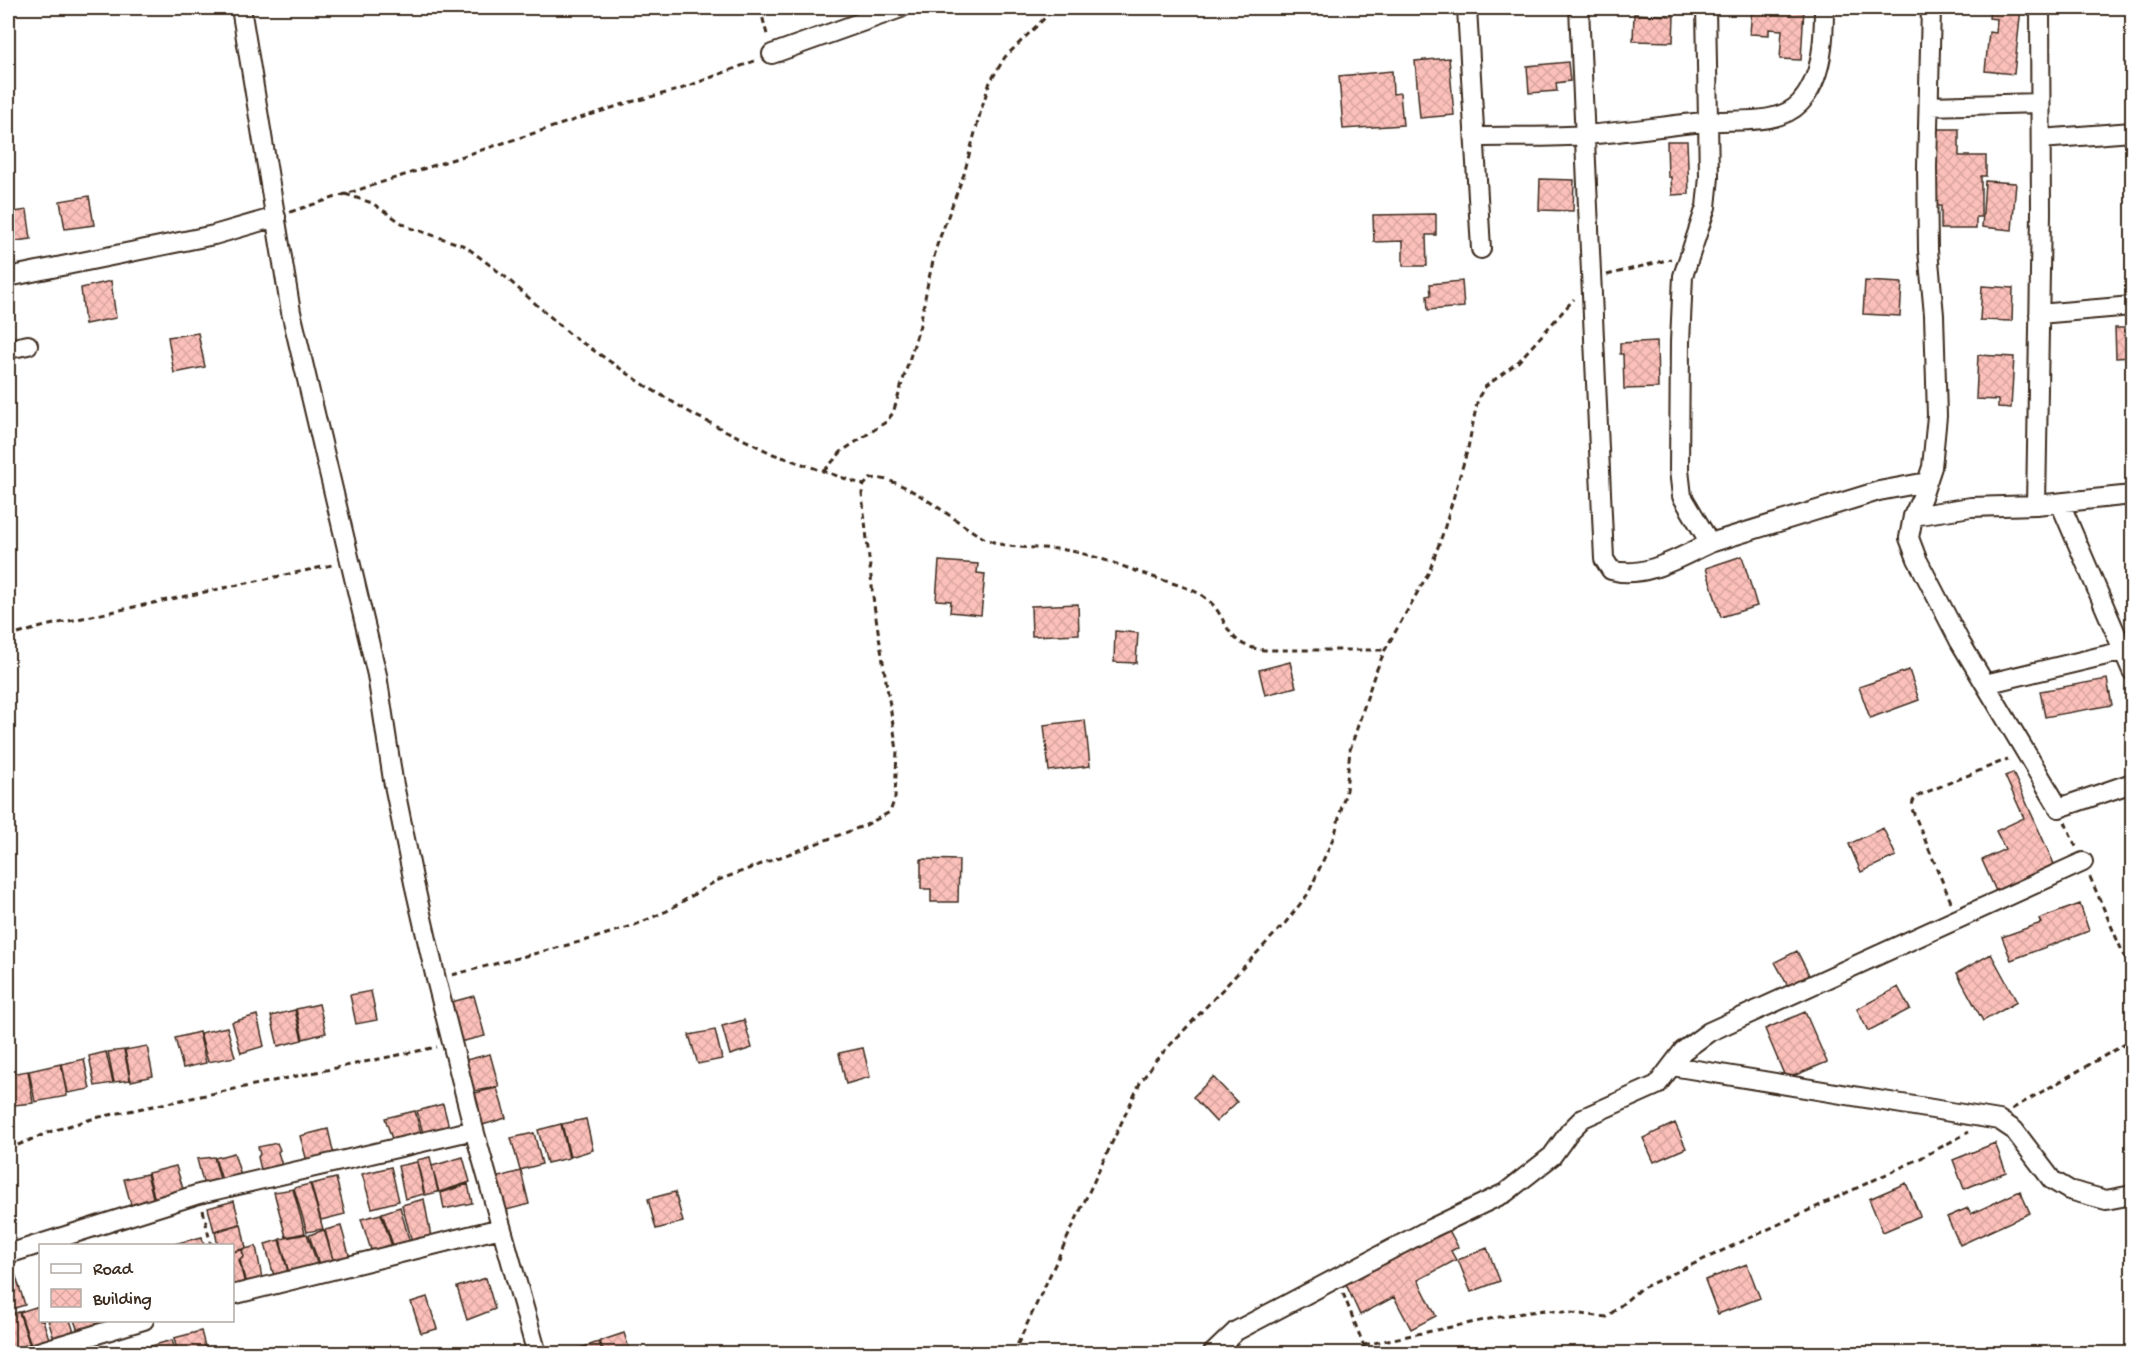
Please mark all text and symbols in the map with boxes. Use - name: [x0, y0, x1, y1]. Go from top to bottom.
- legend: [39, 1244, 234, 1322]
- text: Road: [93, 1260, 134, 1281]
- text: Building: [92, 1290, 152, 1311]

